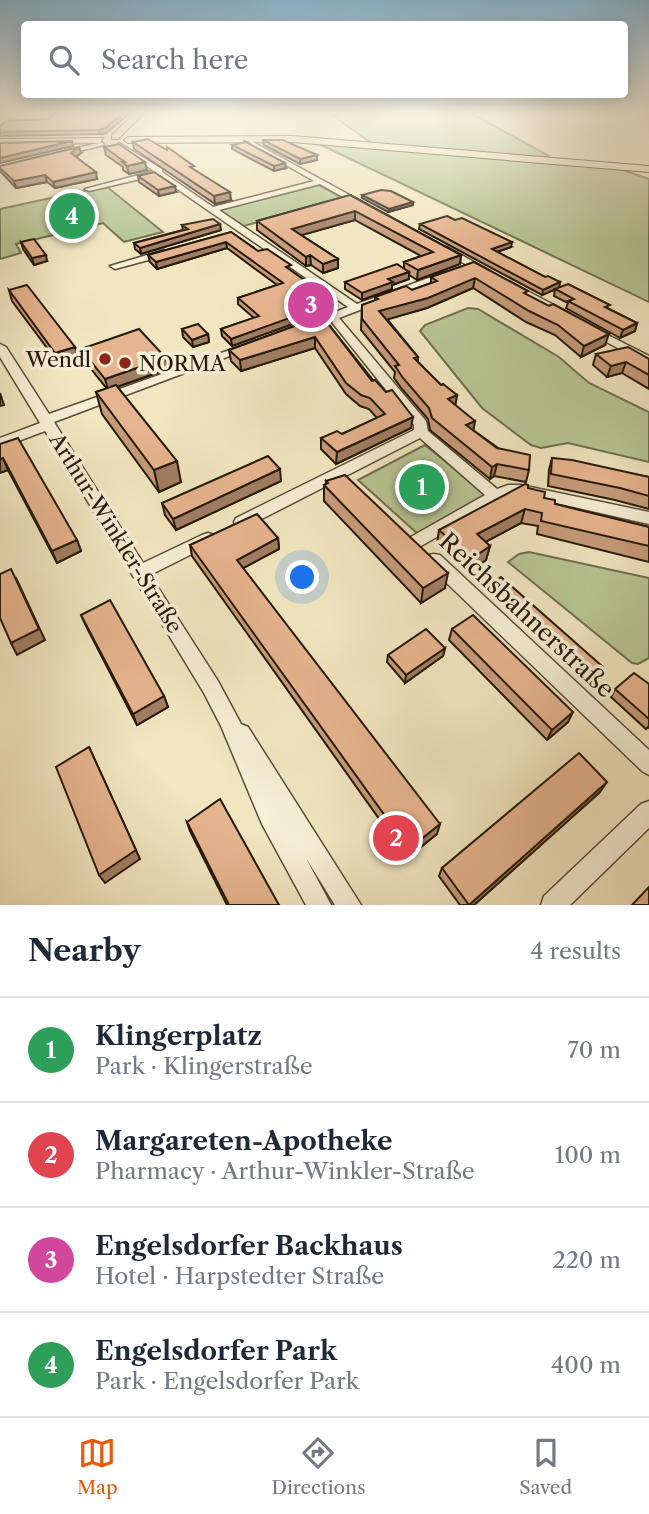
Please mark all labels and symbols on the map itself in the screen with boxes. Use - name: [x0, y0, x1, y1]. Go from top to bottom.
- pin: 4: [49, 190, 95, 242]
- pin: 3: [288, 279, 334, 331]
- place label: Wendl: [25, 347, 91, 372]
- marker: Wendl: [97, 351, 113, 367]
- place label: NORMA: [139, 351, 226, 376]
- marker: NORMA: [117, 355, 133, 371]
- street label: Arthur-Winkler-Straße: [44, 428, 188, 638]
- pin: 1: [399, 461, 445, 513]
- street label: Reichsbahnerstraße: [434, 526, 620, 704]
- your location: [285, 560, 319, 594]
- pin: 2: [373, 812, 419, 864]

